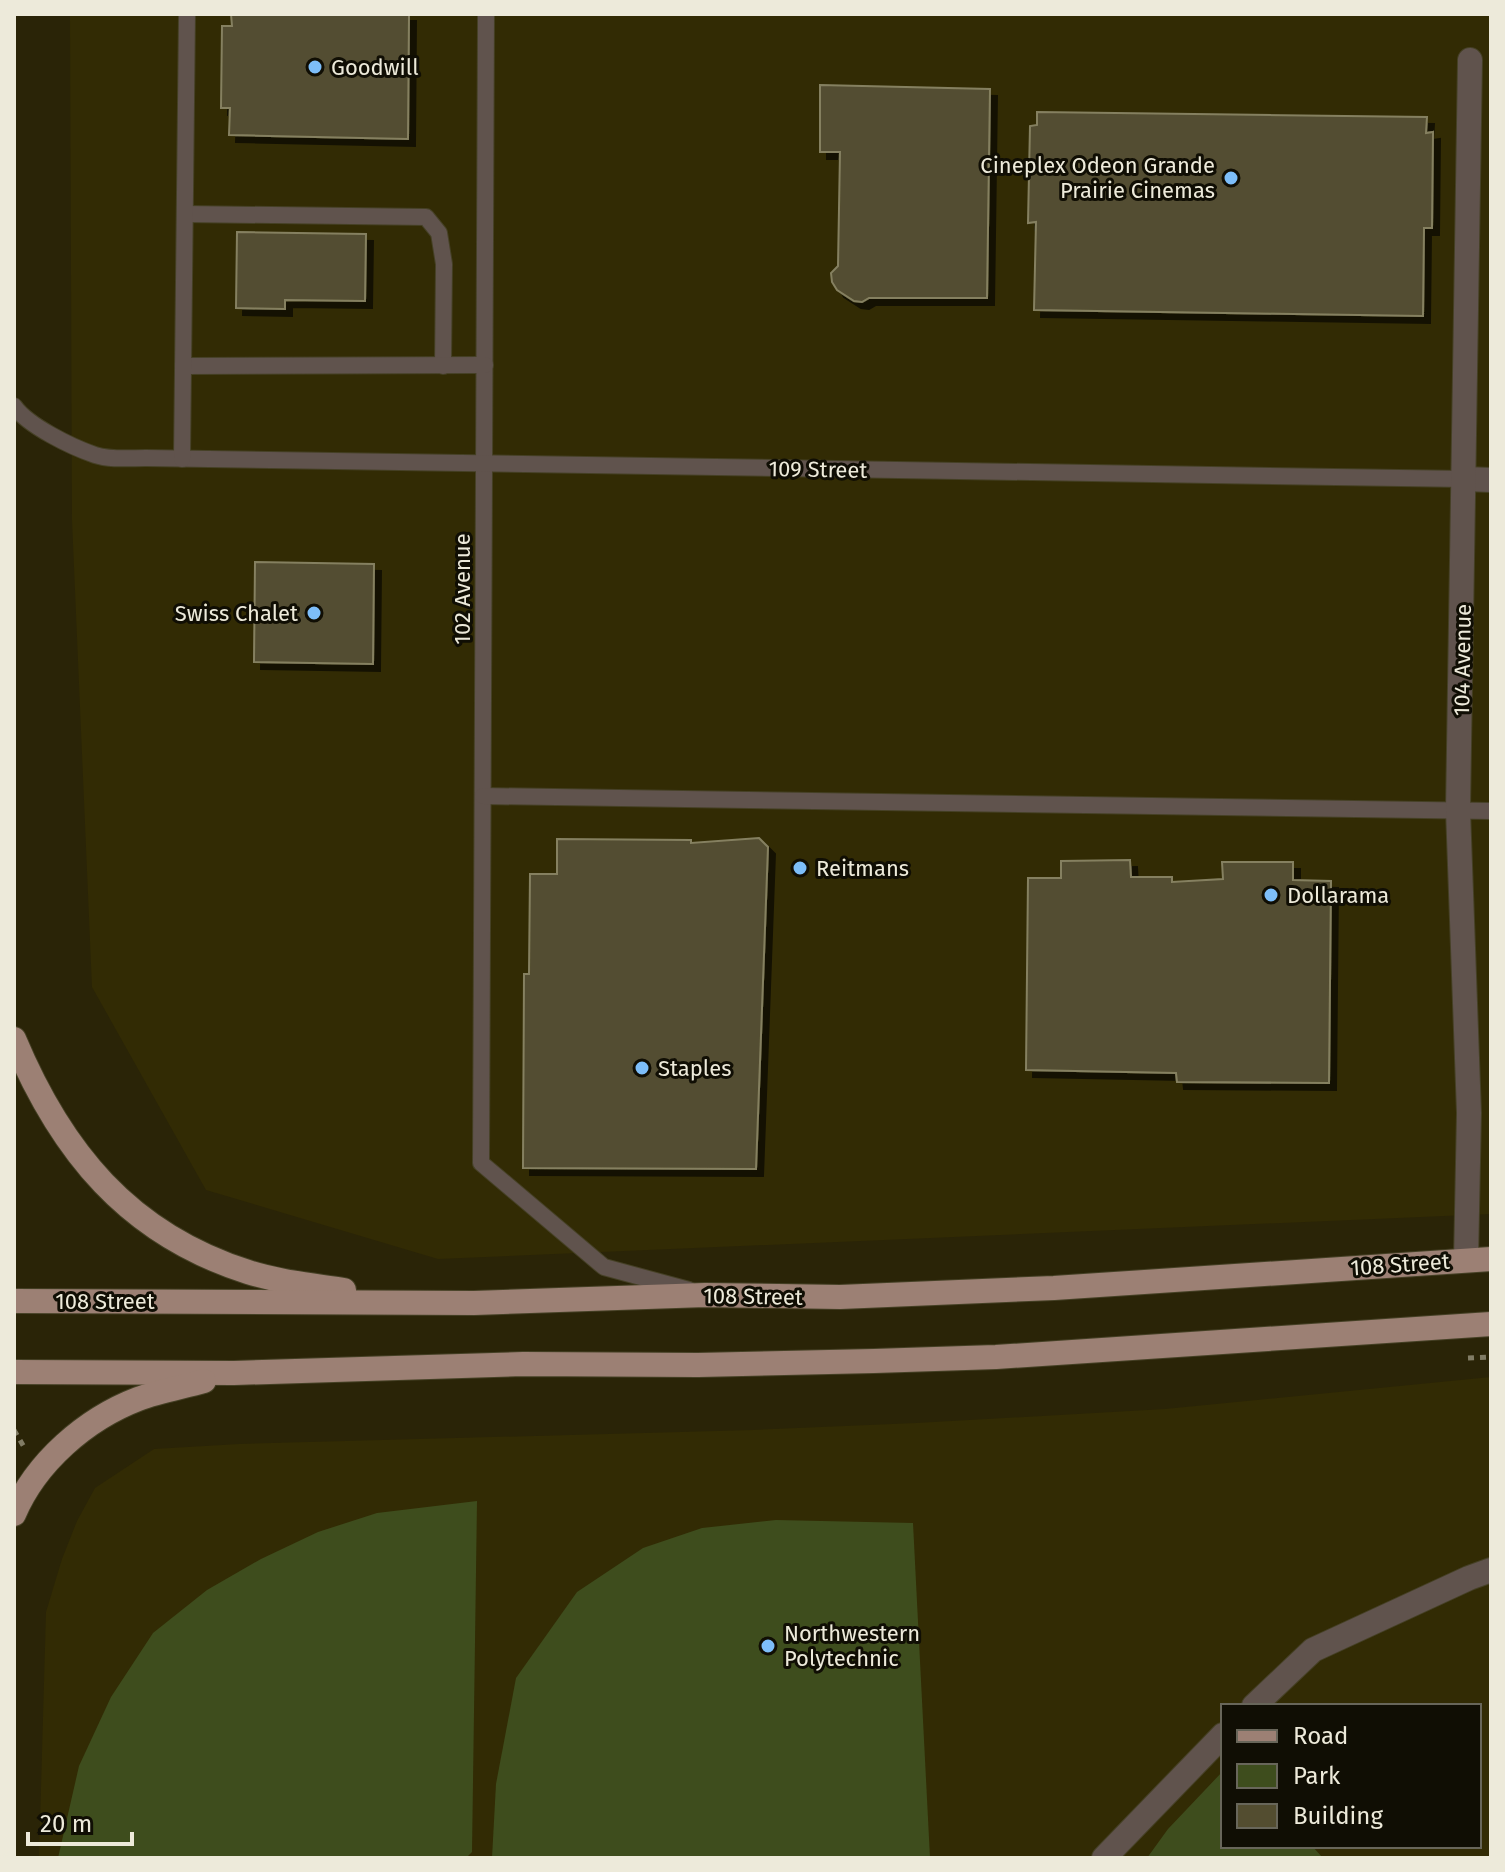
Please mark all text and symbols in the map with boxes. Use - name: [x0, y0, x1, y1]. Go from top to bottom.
- place label: Goodwill: [331, 54, 419, 81]
- marker: Goodwill: [306, 58, 324, 76]
- place label: Cineplex Odeon Grande Prairie Cinemas: [980, 152, 1215, 204]
- marker: Cineplex Odeon Grande Prairie Cinemas: [1222, 169, 1240, 187]
- street label: 109 Street: [768, 455, 868, 484]
- street label: 102 Avenue: [449, 533, 476, 645]
- place label: Swiss Chalet: [175, 600, 298, 627]
- marker: Swiss Chalet: [305, 604, 323, 622]
- street label: 104 Avenue: [1448, 604, 1477, 716]
- place label: Reitmans: [816, 855, 909, 882]
- marker: Reitmans: [791, 859, 809, 877]
- place label: Dollarama: [1287, 882, 1389, 909]
- marker: Dollarama: [1262, 886, 1280, 904]
- place label: Staples: [658, 1055, 731, 1082]
- marker: Staples: [633, 1059, 651, 1077]
- street label: 108 Street: [1349, 1248, 1451, 1281]
- street label: 108 Street: [703, 1282, 803, 1311]
- street label: 108 Street: [55, 1288, 155, 1315]
- place label: Northwestern Polytechnic: [784, 1620, 920, 1672]
- marker: Northwestern Polytechnic: [759, 1637, 777, 1655]
- legend: [1221, 1704, 1481, 1848]
- text: Road: [1293, 1722, 1348, 1750]
- text: Park: [1293, 1762, 1341, 1790]
- scale bar: [28, 1796, 132, 1846]
- text: Building: [1293, 1802, 1383, 1830]
- text: 20 m: [40, 1810, 92, 1838]

